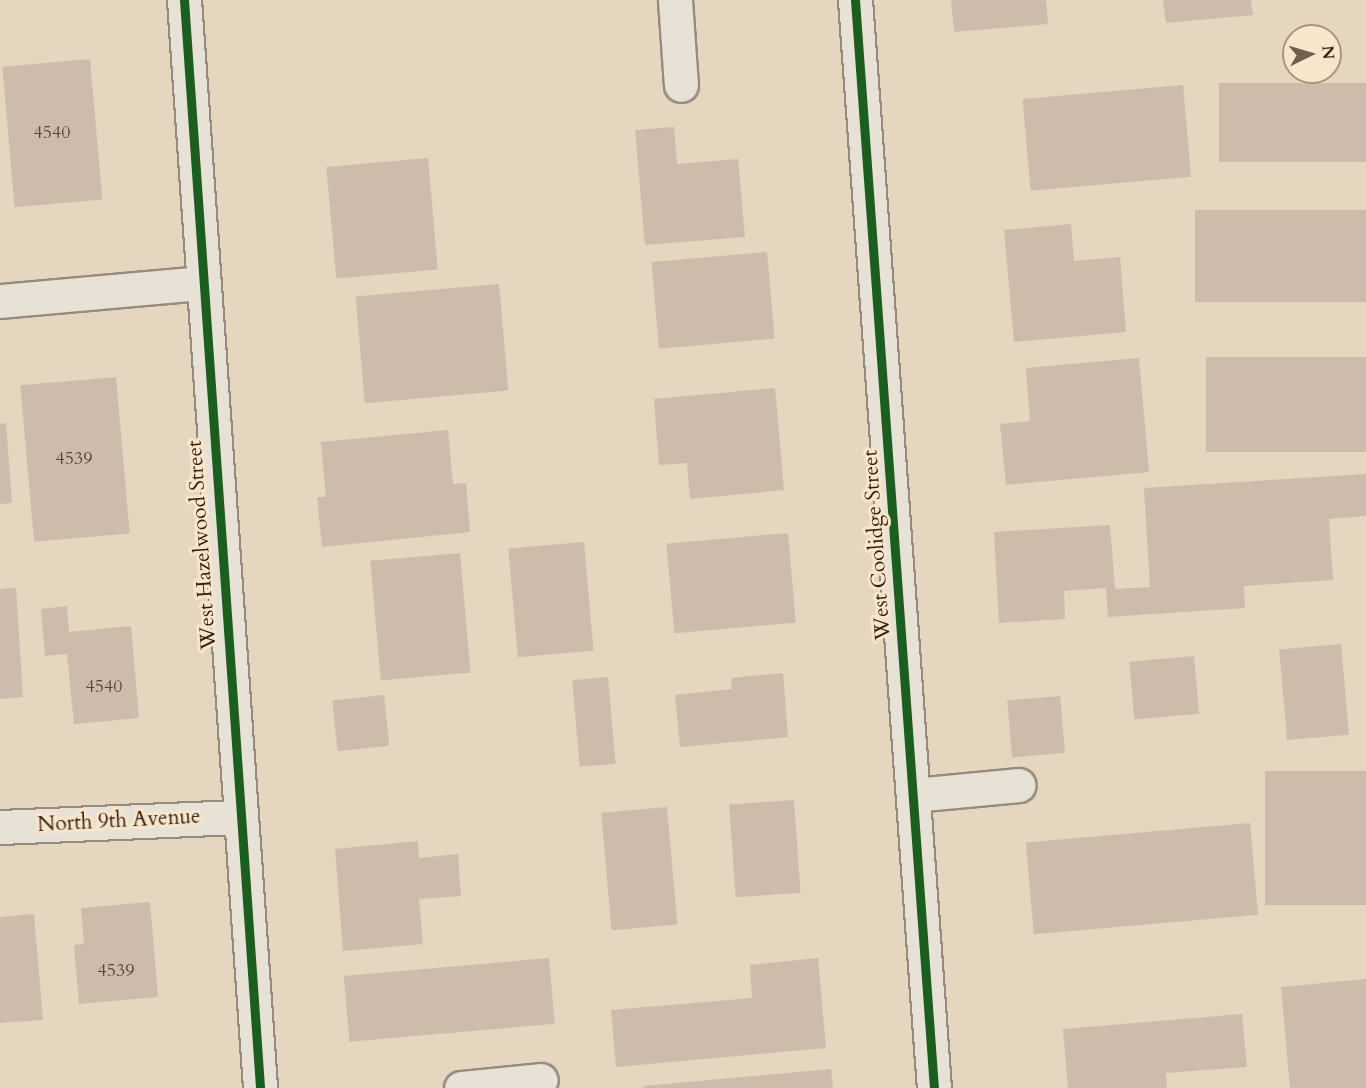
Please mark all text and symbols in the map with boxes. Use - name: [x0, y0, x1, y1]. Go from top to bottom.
- north arrow: [1282, 24, 1342, 84]
- text: N: [1316, 45, 1340, 60]
- house number: 4540: [34, 122, 70, 144]
- street label: West Hazelwood Street: [182, 439, 222, 651]
- house number: 4539: [56, 448, 92, 470]
- street label: West Coolidge Street: [858, 449, 896, 641]
- house number: 4540: [86, 676, 122, 698]
- street label: North 9th Avenue: [37, 804, 201, 838]
- house number: 4539: [98, 960, 134, 982]

